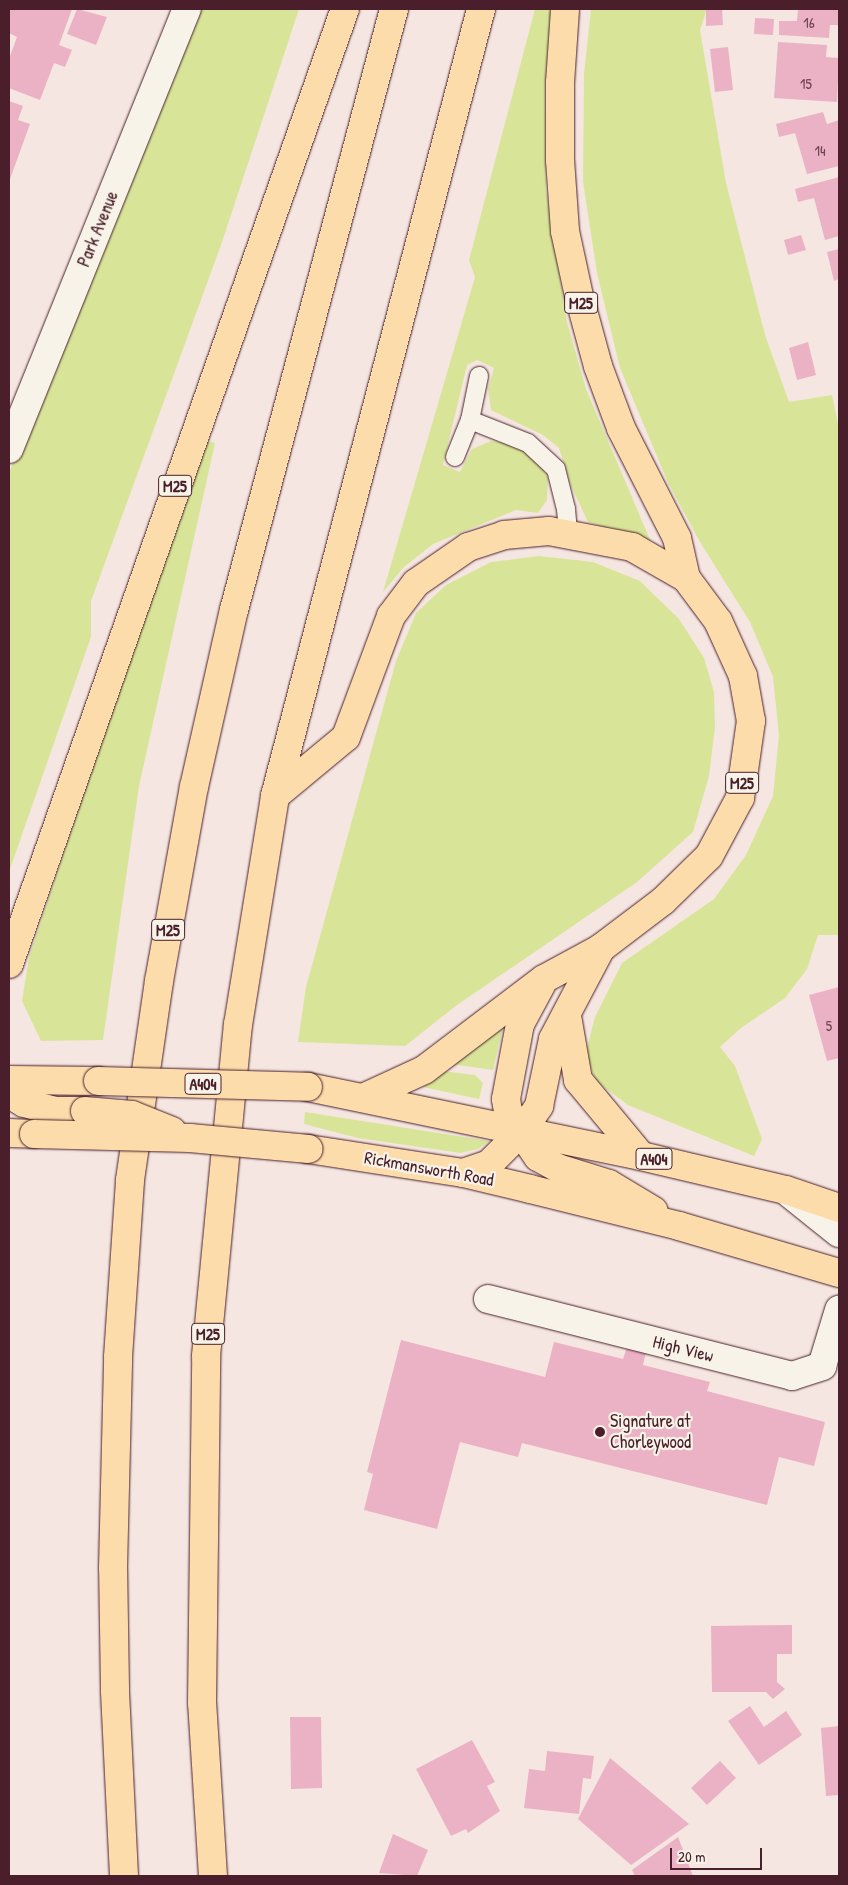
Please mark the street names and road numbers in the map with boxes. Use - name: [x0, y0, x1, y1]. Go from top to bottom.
- street label: Park Avenue: [73, 188, 123, 270]
- road number: M25: [564, 290, 598, 316]
- road number: M25: [158, 472, 192, 500]
- road number: M25: [724, 770, 760, 796]
- road number: M25: [150, 916, 186, 944]
- road number: A404: [184, 1070, 222, 1098]
- road number: A404: [635, 1146, 673, 1172]
- street label: Rickmansworth Road: [363, 1147, 495, 1191]
- road number: M25: [190, 1320, 226, 1348]
- street label: High View: [650, 1331, 716, 1367]

